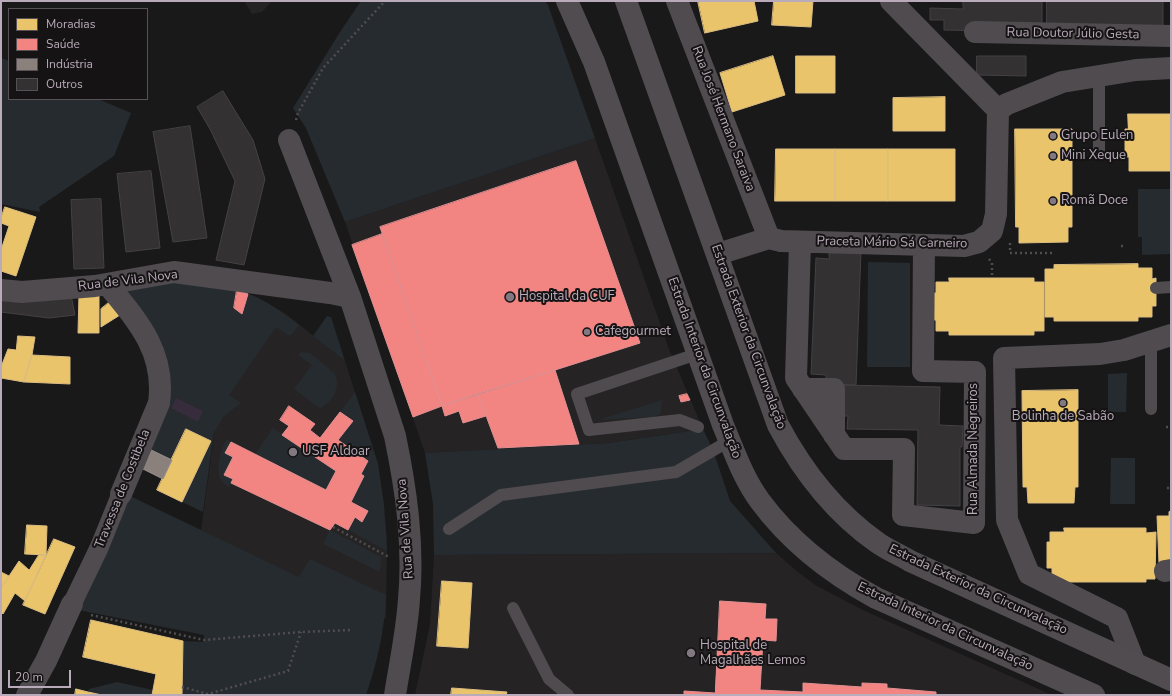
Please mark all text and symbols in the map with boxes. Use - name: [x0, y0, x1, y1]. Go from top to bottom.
- legend: [8, 8, 148, 100]
- text: Moradias: [46, 16, 95, 32]
- street label: Rua Doutor Júlio Gesta: [1006, 25, 1140, 43]
- text: Saúde: [46, 36, 80, 52]
- street label: Rua José Hermano Saraiva: [688, 44, 758, 194]
- text: Indústria: [46, 56, 93, 72]
- text: Outros: [46, 76, 83, 92]
- place label: Grupo Eulen: [1061, 128, 1133, 144]
- marker: Grupo Eulen: [1048, 131, 1058, 141]
- place label: Mini Xeque: [1061, 148, 1126, 164]
- marker: Mini Xeque: [1048, 151, 1058, 161]
- place label: Romã Doce: [1061, 193, 1128, 209]
- marker: Romã Doce: [1048, 196, 1058, 206]
- street label: Praceta Mário Sá Carneiro: [816, 234, 968, 252]
- street label: Estrada Exterior da Circunvalação: [707, 243, 789, 431]
- street label: Rua de Vila Nova: [77, 267, 179, 295]
- street label: Estrada Interior da Circunvalação: [664, 275, 744, 461]
- place label: Hospital da CUF: [519, 289, 615, 305]
- marker: Hospital da CUF: [504, 291, 516, 303]
- place label: Cafegourmet: [595, 324, 671, 340]
- marker: Cafegourmet: [582, 327, 592, 337]
- street label: Rua Almada Negreiros: [966, 383, 982, 515]
- marker: Bolinha de Sabão: [1058, 398, 1068, 408]
- place label: Bolinha de Sabão: [1012, 409, 1114, 425]
- street label: Travessa de Costibela: [92, 427, 154, 551]
- place label: USF Aldoar: [302, 444, 370, 460]
- marker: USF Aldoar: [287, 446, 299, 458]
- street label: Rua de Vila Nova: [395, 478, 417, 580]
- street label: Estrada Exterior da Circunvalação: [886, 542, 1070, 638]
- street label: Estrada Interior da Circunvalação: [855, 579, 1035, 675]
- place label: Hospital de Magalhães Lemos: [700, 638, 806, 669]
- marker: Hospital de Magalhães Lemos: [685, 647, 697, 659]
- scale bar: [10, 662, 73, 688]
- text: 20 m: [15, 669, 43, 685]

